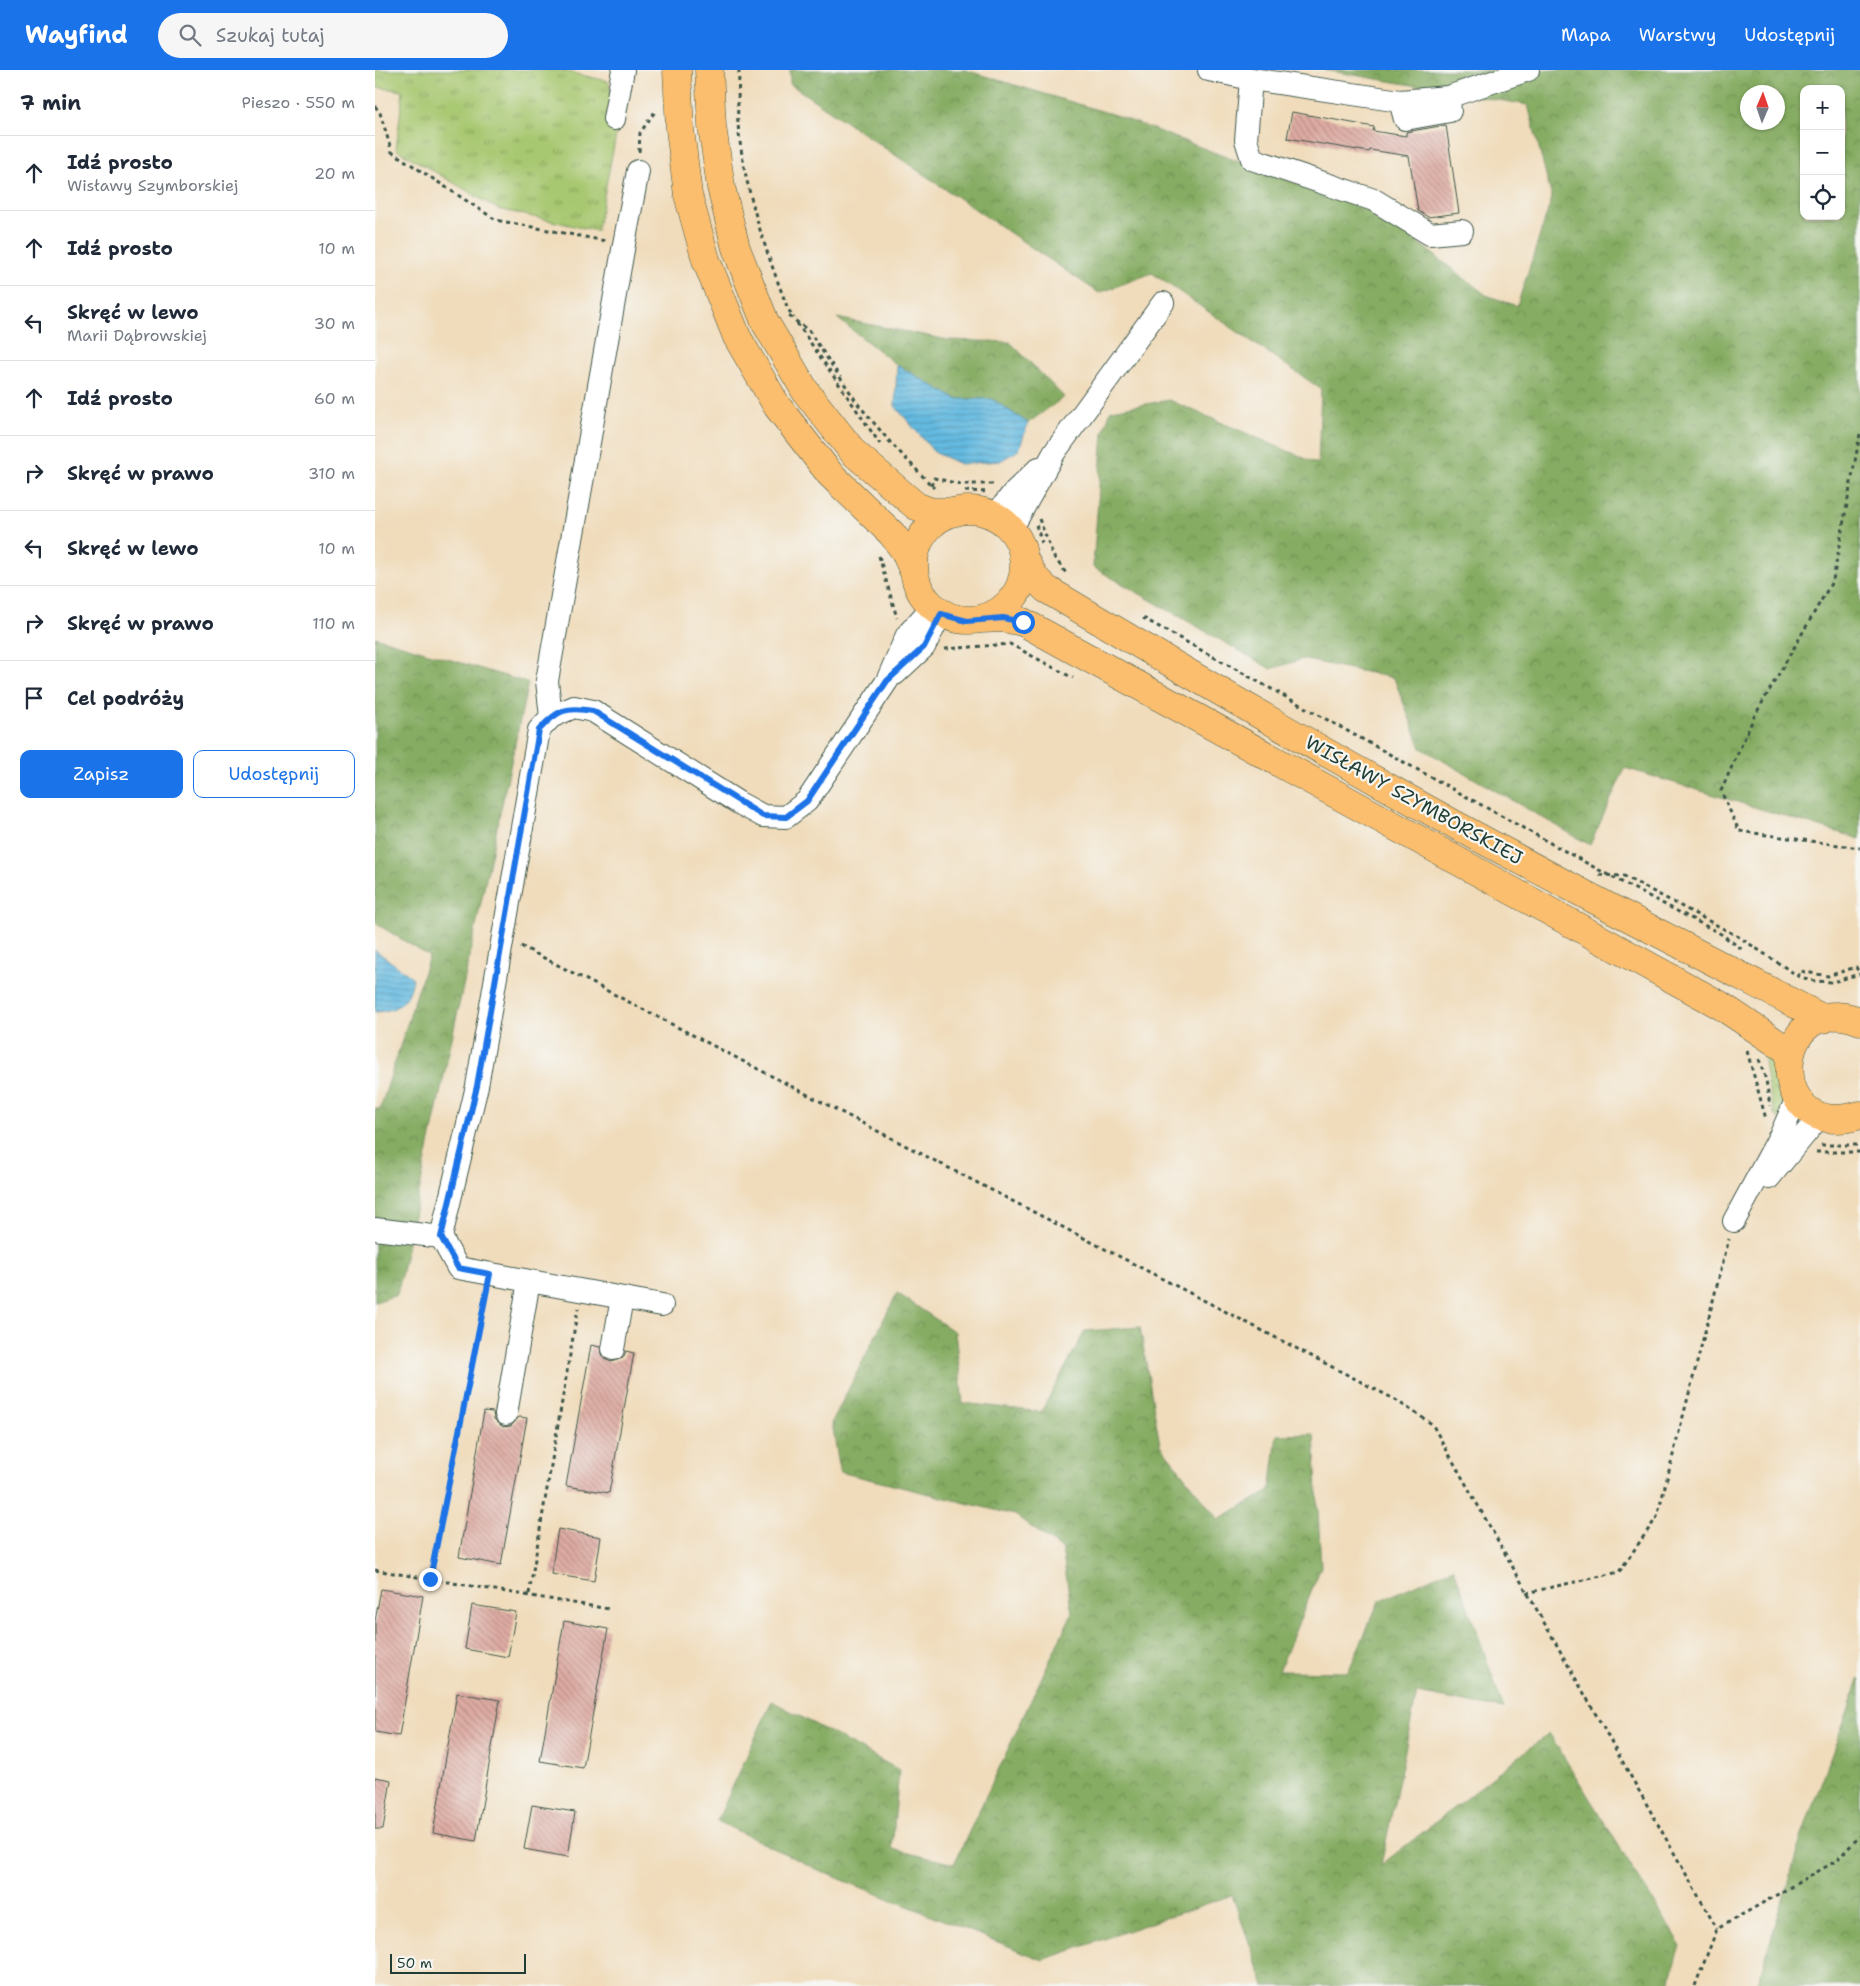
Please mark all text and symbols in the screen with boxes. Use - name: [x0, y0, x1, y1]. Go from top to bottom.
- search box: [158, 13, 508, 58]
- text: Wayfind: [25, 19, 128, 51]
- icon: search: [176, 21, 204, 49]
- text: Szukaj tutaj: [216, 23, 325, 48]
- text: Mapa: [1561, 23, 1611, 47]
- text: Warstwy: [1639, 23, 1716, 47]
- text: Udostępnij: [1744, 23, 1835, 47]
- north arrow: [1740, 85, 1785, 130]
- map controls: [1800, 85, 1845, 220]
- button: +: [1800, 85, 1845, 130]
- text: 7 min: [20, 89, 81, 117]
- text: Pieszo · 550 m: [242, 92, 355, 113]
- button: −: [1800, 130, 1845, 175]
- text: Idź prosto: [67, 150, 173, 175]
- icon: ahead: [20, 159, 48, 187]
- text: 20 m: [314, 163, 355, 184]
- text: Wisławy Szymborskiej: [67, 175, 238, 196]
- button: locate: [1800, 175, 1845, 220]
- icon: ahead: [20, 234, 48, 262]
- text: Idź prosto: [67, 236, 173, 261]
- text: 10 m: [318, 238, 355, 259]
- text: Skręć w lewo: [67, 300, 199, 325]
- icon: left: [20, 309, 48, 337]
- text: 30 m: [314, 313, 355, 334]
- text: Marii Dąbrowskiej: [67, 325, 207, 346]
- icon: ahead: [20, 384, 48, 412]
- text: Idź prosto: [67, 386, 173, 411]
- text: 60 m: [314, 388, 355, 409]
- icon: right: [20, 459, 48, 487]
- text: Skręć w prawo: [67, 461, 214, 486]
- text: 310 m: [308, 463, 355, 484]
- icon: left: [20, 534, 48, 562]
- text: Skręć w lewo: [67, 536, 199, 561]
- text: 10 m: [318, 538, 355, 559]
- icon: right: [20, 609, 48, 637]
- text: Skręć w prawo: [67, 611, 214, 636]
- route start: [1012, 611, 1035, 634]
- text: 110 m: [312, 613, 355, 634]
- icon: arrive: [20, 684, 48, 712]
- text: Cel podróży: [67, 686, 184, 711]
- street label: WISŁAWY SZYMBORSKIEJ: [1301, 730, 1527, 870]
- button: Zapisz: [20, 750, 183, 798]
- button: Udostępnij: [193, 750, 355, 798]
- route end: [419, 1568, 442, 1591]
- scale bar: [390, 1951, 526, 1974]
- text: 50 m: [397, 1954, 432, 1972]

